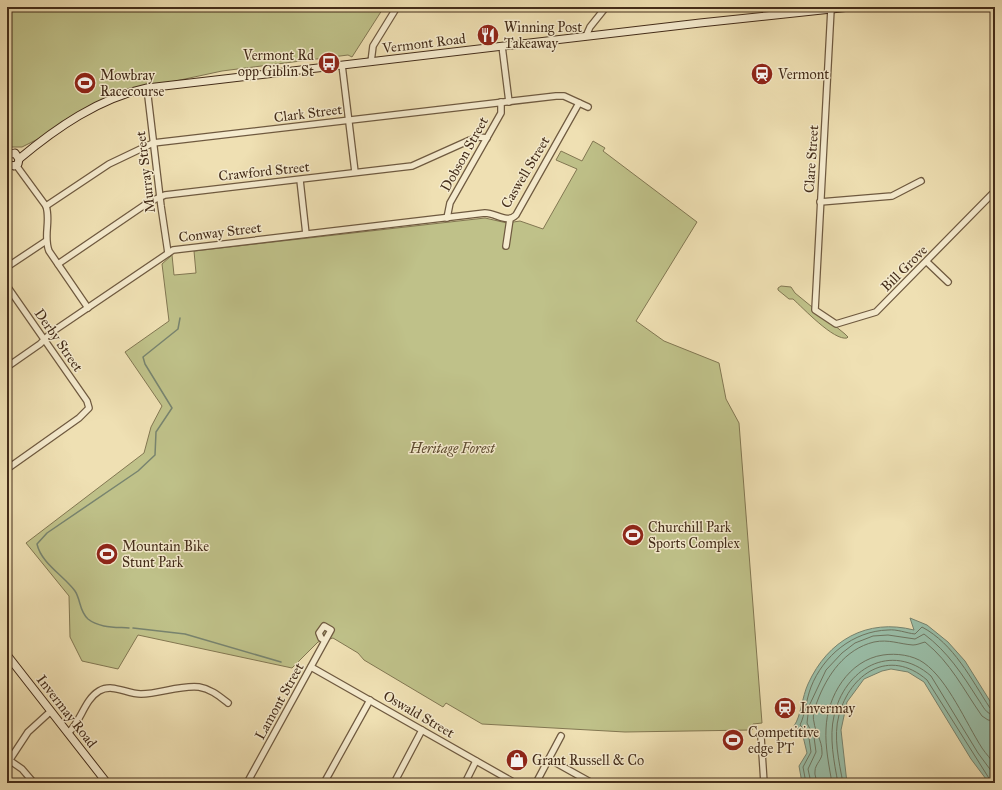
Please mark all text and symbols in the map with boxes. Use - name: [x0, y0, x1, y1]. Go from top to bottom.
- place label: Winning Post Takeaway: [504, 19, 582, 52]
- restaurant icon: Winning Post Takeaway: [475, 22, 501, 48]
- street label: Vermont Road: [380, 30, 467, 57]
- place label: Vermont Rd opp Giblin St: [238, 47, 314, 80]
- bus stop icon: Vermont Rd opp Giblin St: [316, 50, 342, 76]
- station icon: Vermont: [749, 61, 775, 87]
- place label: Vermont: [777, 66, 829, 83]
- place label: Mowbray Racecourse: [100, 67, 164, 100]
- sports icon: Mowbray Racecourse: [72, 70, 98, 96]
- street label: Clark Street: [273, 101, 343, 126]
- street label: Dobson Street: [437, 114, 492, 195]
- street label: Clare Street: [801, 124, 822, 194]
- street label: Murray Street: [132, 130, 159, 214]
- street label: Caswell Street: [497, 133, 554, 211]
- street label: Crawford Street: [218, 158, 310, 185]
- street label: Conway Street: [178, 219, 263, 246]
- street label: Bill Grove: [878, 242, 931, 295]
- street label: Derby Street: [31, 305, 87, 375]
- park label: Heritage Forest: [408, 440, 496, 457]
- place label: Churchill Park Sports Complex: [648, 519, 740, 552]
- sports icon: Churchill Park Sports Complex: [620, 522, 646, 548]
- place label: Mountain Bike Stunt Park: [122, 538, 209, 571]
- sports icon: Mountain Bike Stunt Park: [94, 541, 120, 567]
- street label: Lamont Street: [251, 660, 308, 743]
- street label: Invermay Road: [33, 671, 100, 751]
- street label: Oswald Street: [380, 687, 457, 742]
- station icon: Invermay: [772, 695, 798, 721]
- place label: Invermay: [800, 700, 855, 717]
- place label: Competitive edge PT: [748, 724, 819, 757]
- sports icon: Competitive edge PT: [720, 727, 746, 753]
- shop icon: Grant Russell & Co: [504, 747, 530, 773]
- place label: Grant Russell & Co: [532, 752, 644, 769]

